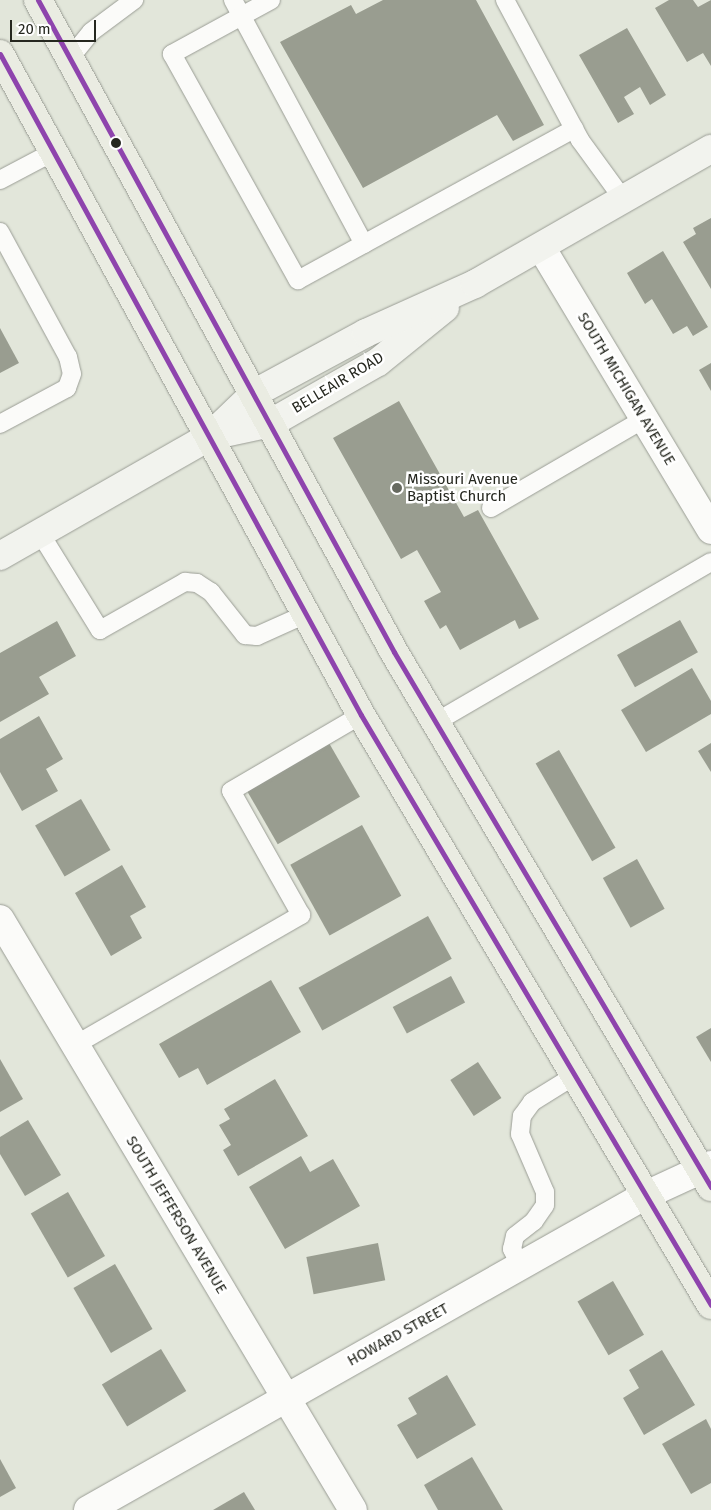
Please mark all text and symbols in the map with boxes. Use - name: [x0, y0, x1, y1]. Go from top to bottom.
- scale bar: [12, 10, 99, 42]
- text: 20 m: [18, 20, 51, 38]
- unlabelled marker: [111, 138, 121, 148]
- street label: SOUTH MICHIGAN AVENUE: [573, 309, 679, 469]
- street label: BELLEAIR ROAD: [289, 349, 387, 417]
- place label: Missouri Avenue Baptist Church: [407, 470, 518, 505]
- marker: Missouri Avenue Baptist Church: [391, 482, 403, 494]
- street label: SOUTH JEFFERSON AVENUE: [122, 1133, 230, 1297]
- street label: HOWARD STREET: [344, 1300, 452, 1370]

